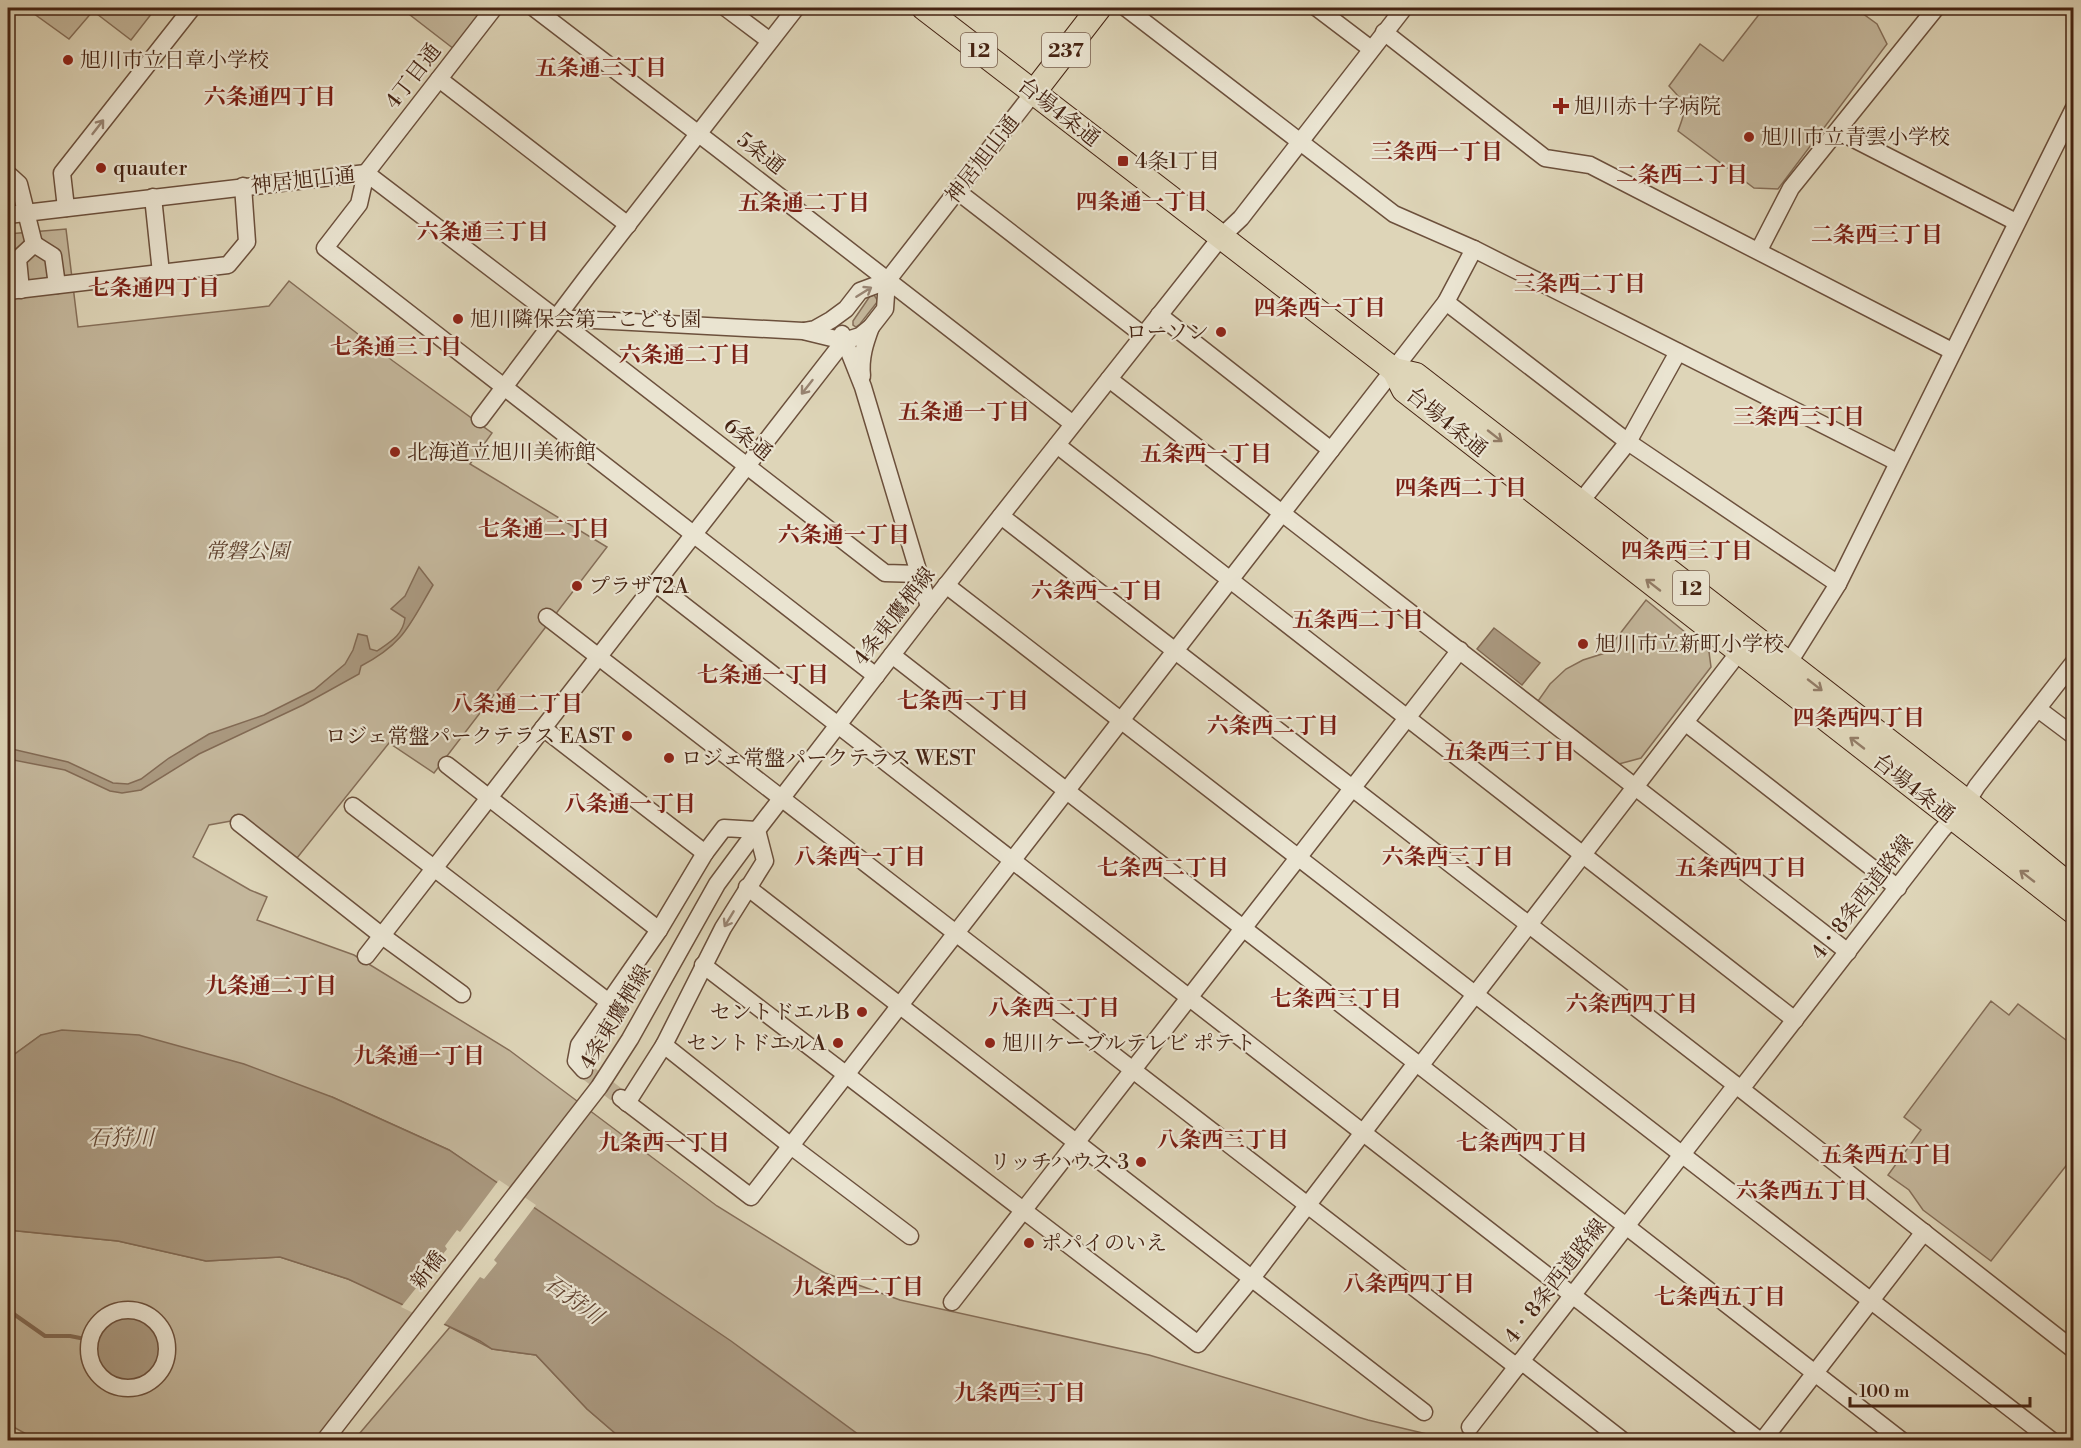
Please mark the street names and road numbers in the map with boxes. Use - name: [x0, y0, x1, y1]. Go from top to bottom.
- road number: 12: [961, 33, 997, 67]
- road number: 237: [1042, 33, 1090, 67]
- street label: 4丁目通: [380, 39, 447, 114]
- street label: 台場4条通: [1012, 73, 1104, 153]
- street label: 神居旭山通: [940, 110, 1025, 209]
- street label: 5条通: [731, 127, 789, 181]
- street label: 神居旭山通: [250, 163, 357, 199]
- street label: 台場4条通: [1401, 382, 1492, 463]
- street label: 6条通: [718, 413, 777, 467]
- street label: 4条東鷹栖線: [848, 562, 941, 671]
- road number: 12: [1673, 571, 1709, 605]
- street label: 台場4条通: [1867, 749, 1959, 829]
- street label: 4・8条西道路線: [1806, 830, 1920, 965]
- street label: 4条東鷹栖線: [574, 960, 657, 1075]
- street label: 4・8条西道路線: [1499, 1214, 1613, 1349]
- street label: 新橋: [406, 1246, 452, 1295]

